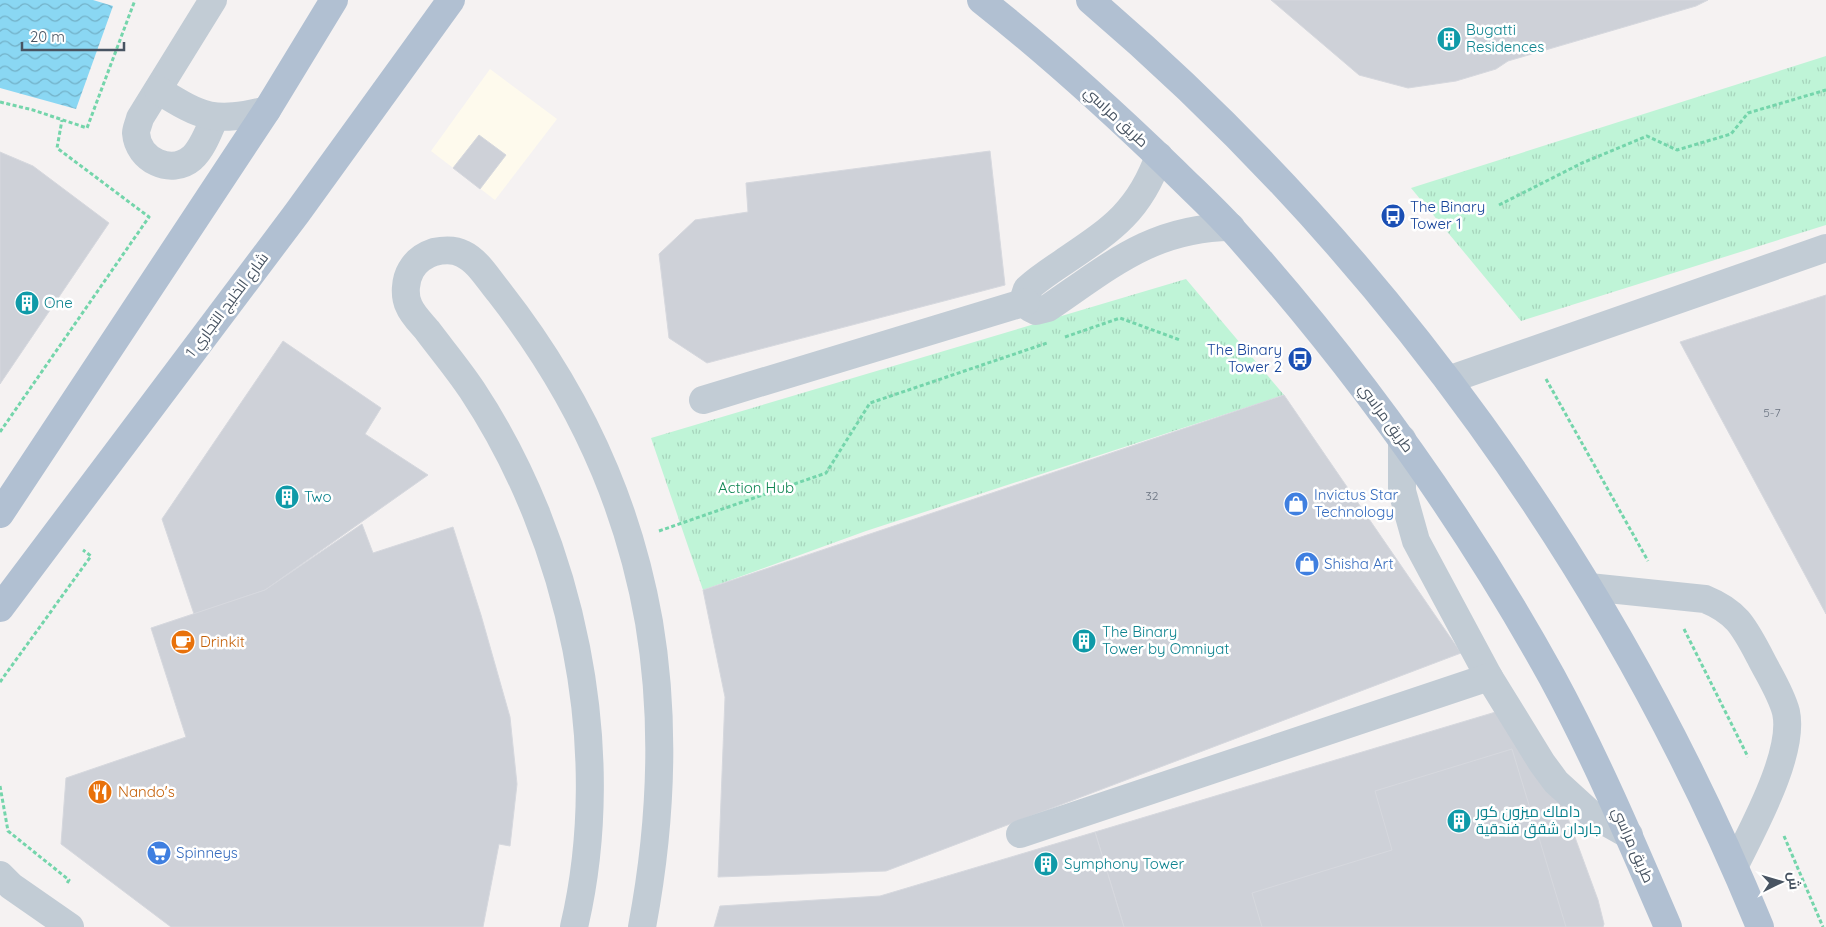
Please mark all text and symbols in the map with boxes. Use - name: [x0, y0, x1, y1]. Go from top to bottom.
- scale bar: [22, 20, 125, 52]
- place label: Bugatti Residences: [1466, 20, 1544, 56]
- building icon: Bugatti Residences: [1436, 26, 1462, 52]
- text: 20 m: [30, 27, 65, 46]
- street label: طريق مراسي: [1078, 82, 1152, 153]
- place label: The Binary Tower 1: [1410, 197, 1485, 233]
- bus stop icon: The Binary Tower 1: [1380, 203, 1406, 229]
- street label: شارع الخليج التجاري 1: [181, 249, 274, 363]
- building icon: One: [14, 290, 40, 316]
- place label: One: [44, 293, 73, 312]
- place label: The Binary Tower 2: [1207, 340, 1282, 376]
- bus stop icon: The Binary Tower 2: [1287, 346, 1313, 372]
- street label: طريق مراسي: [1353, 379, 1418, 458]
- house number: 5-7: [1763, 405, 1781, 420]
- park label: Action Hub: [718, 478, 794, 497]
- building icon: Two: [274, 484, 300, 510]
- place label: Invictus Star Technology: [1314, 485, 1399, 521]
- place label: Two: [304, 487, 332, 506]
- house number: 32: [1146, 488, 1159, 503]
- shop icon: Invictus Star Technology: [1283, 491, 1309, 517]
- shop icon: Shisha Art: [1294, 551, 1320, 577]
- place label: Shisha Art: [1324, 554, 1393, 573]
- place label: The Binary Tower by Omniyat: [1102, 622, 1229, 658]
- building icon: The Binary Tower by Omniyat: [1071, 628, 1097, 654]
- cafe icon: Drinkit: [170, 629, 196, 655]
- place label: Drinkit: [200, 632, 245, 651]
- restaurant icon: Nando's: [87, 779, 113, 805]
- place label: Nando's: [118, 782, 175, 801]
- place label: داماك ميزون كور جاردان شقق فندقية: [1475, 802, 1601, 839]
- street label: طريق مراسي: [1606, 804, 1659, 887]
- building icon: داماك ميزون كور جاردان شقق فندقية: [1446, 808, 1472, 834]
- supermarket icon: Spinneys: [146, 840, 172, 866]
- place label: Spinneys: [176, 843, 238, 862]
- building icon: Symphony Tower: [1033, 851, 1059, 877]
- place label: Symphony Tower: [1064, 854, 1185, 873]
- north arrow: [1756, 857, 1806, 907]
- text: ش: [1784, 871, 1804, 891]

